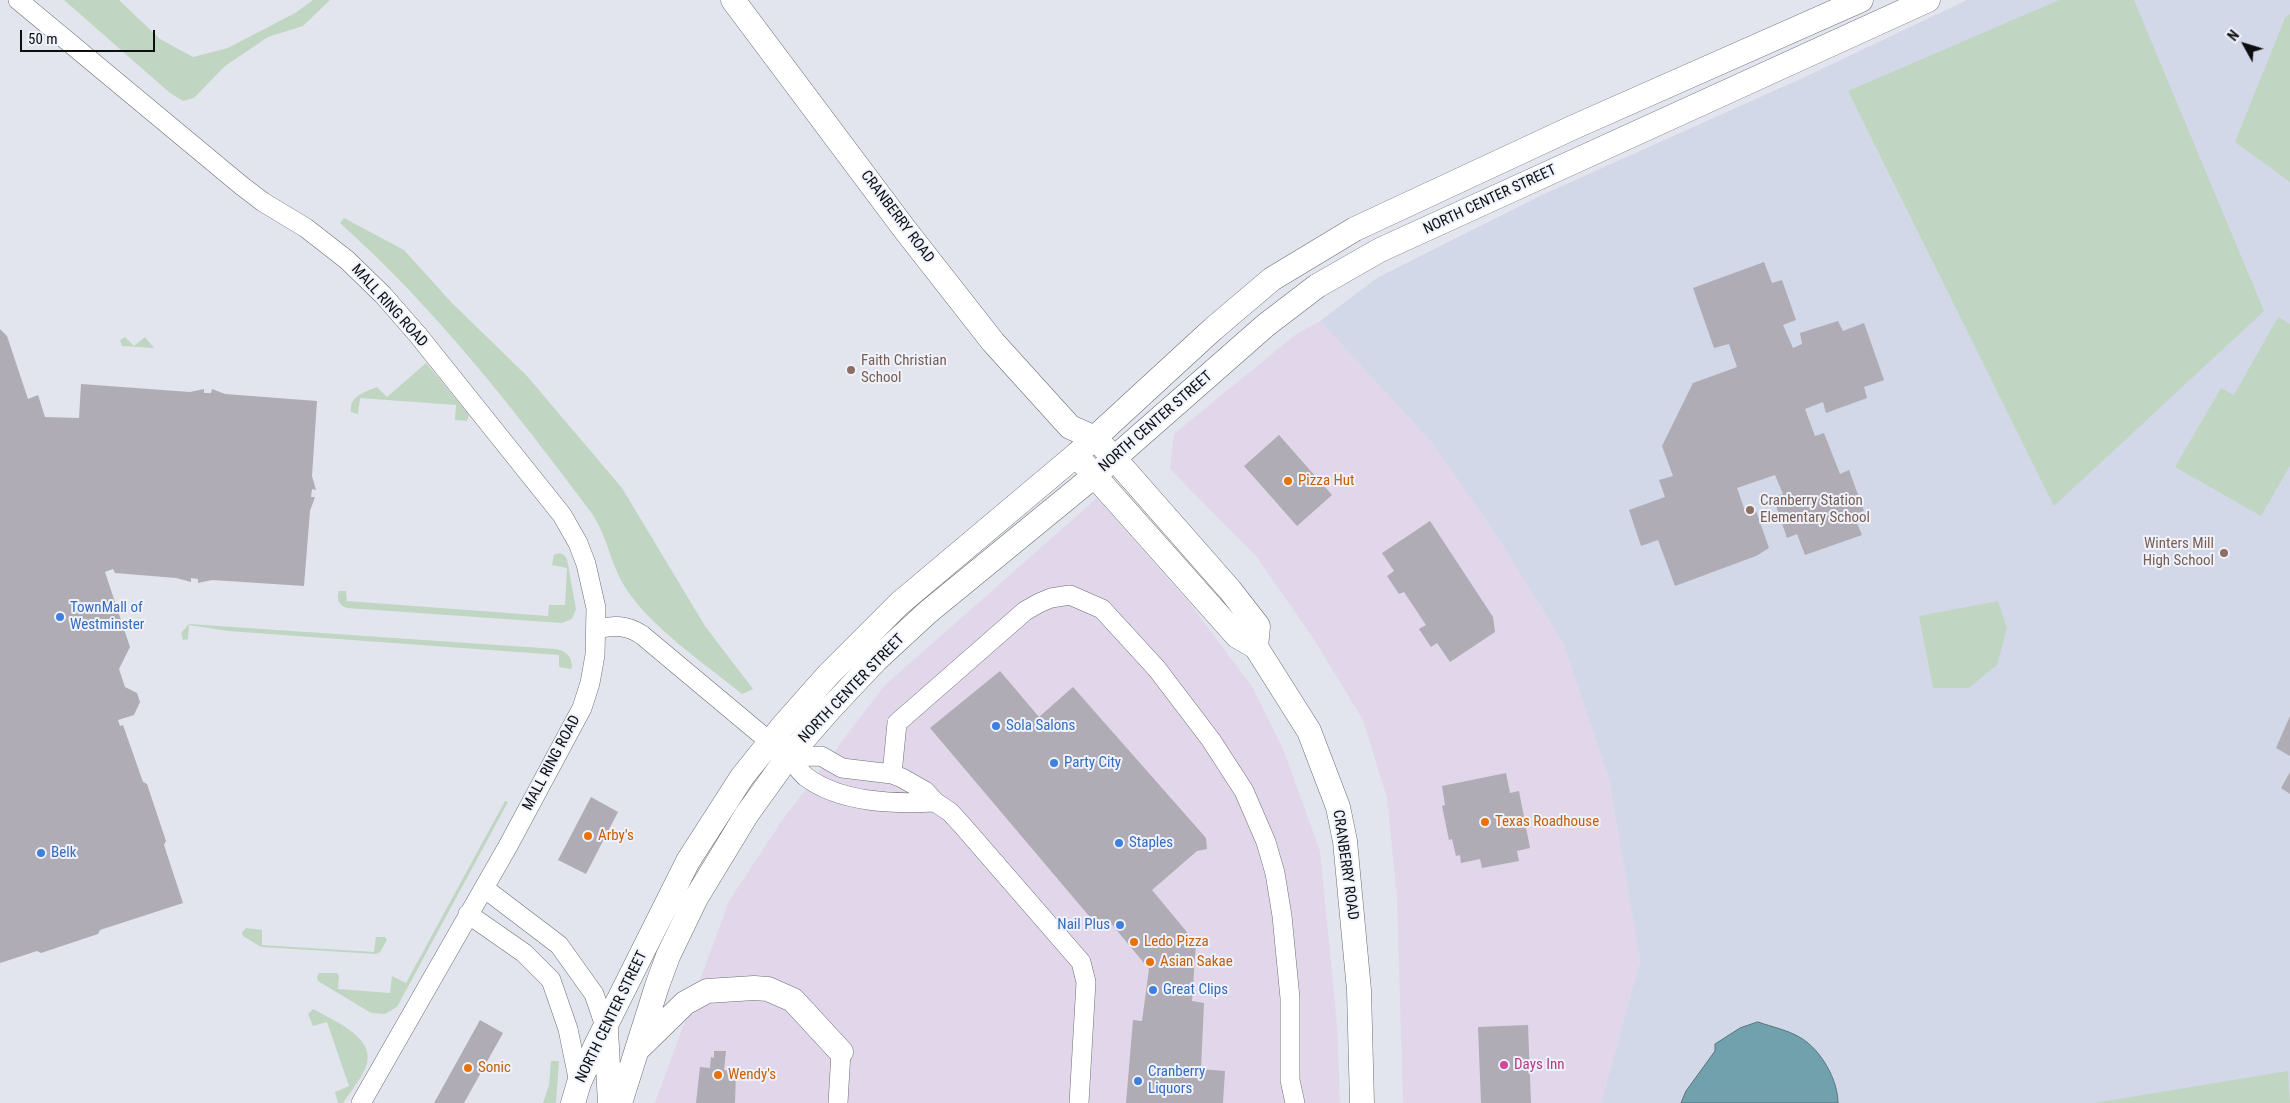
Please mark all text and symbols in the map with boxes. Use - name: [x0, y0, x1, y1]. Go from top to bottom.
- scale bar: [22, 20, 158, 52]
- north arrow: [2220, 20, 2270, 70]
- text: N: [2224, 27, 2242, 44]
- text: 50 m: [28, 30, 58, 48]
- street label: NORTH CENTER STREET: [1421, 161, 1559, 239]
- street label: CRANBERRY ROAD: [856, 167, 938, 267]
- street label: MALL RING ROAD: [347, 261, 431, 351]
- place label: Faith Christian School: [861, 352, 947, 387]
- marker: Faith Christian School: [845, 364, 857, 376]
- street label: NORTH CENTER STREET: [1096, 368, 1216, 476]
- place label: Pizza Hut: [1298, 472, 1355, 490]
- marker: Pizza Hut: [1282, 475, 1294, 487]
- place label: Cranberry Station Elementary School: [1760, 492, 1870, 527]
- marker: Cranberry Station Elementary School: [1744, 504, 1756, 516]
- place label: Winters Mill High School: [2143, 535, 2214, 570]
- marker: Winters Mill High School: [2218, 547, 2230, 559]
- place label: TownMall of Westminster: [70, 599, 144, 634]
- marker: TownMall of Westminster: [54, 611, 66, 623]
- street label: NORTH CENTER STREET: [795, 631, 909, 747]
- street label: MALL RING ROAD: [519, 712, 585, 814]
- place label: Sola Salons: [1006, 717, 1075, 735]
- marker: Sola Salons: [990, 720, 1002, 732]
- place label: Party City: [1064, 754, 1121, 772]
- marker: Party City: [1048, 757, 1060, 769]
- street label: CRANBERRY ROAD: [1328, 809, 1362, 921]
- place label: Texas Roadhouse: [1495, 813, 1599, 831]
- marker: Texas Roadhouse: [1479, 816, 1491, 828]
- place label: Arby's: [598, 827, 634, 845]
- marker: Arby's: [582, 830, 594, 842]
- place label: Staples: [1129, 834, 1173, 852]
- marker: Staples: [1113, 837, 1125, 849]
- place label: Belk: [51, 844, 76, 862]
- marker: Belk: [35, 847, 47, 859]
- place label: Nail Plus: [1057, 916, 1110, 934]
- marker: Nail Plus: [1114, 919, 1126, 931]
- place label: Ledo Pizza: [1144, 933, 1209, 951]
- marker: Ledo Pizza: [1128, 936, 1140, 948]
- street label: NORTH CENTER STREET: [572, 948, 652, 1086]
- place label: Asian Sakae: [1160, 953, 1233, 971]
- marker: Asian Sakae: [1144, 956, 1156, 968]
- place label: Great Clips: [1163, 981, 1228, 999]
- marker: Great Clips: [1147, 984, 1159, 996]
- place label: Days Inn: [1514, 1056, 1564, 1074]
- place label: Sonic: [478, 1059, 511, 1077]
- marker: Days Inn: [1498, 1059, 1510, 1071]
- marker: Sonic: [462, 1062, 474, 1074]
- place label: Cranberry Liquors: [1148, 1063, 1205, 1098]
- place label: Wendy's: [728, 1066, 776, 1084]
- marker: Wendy's: [712, 1069, 724, 1081]
- marker: Cranberry Liquors: [1132, 1075, 1144, 1087]

